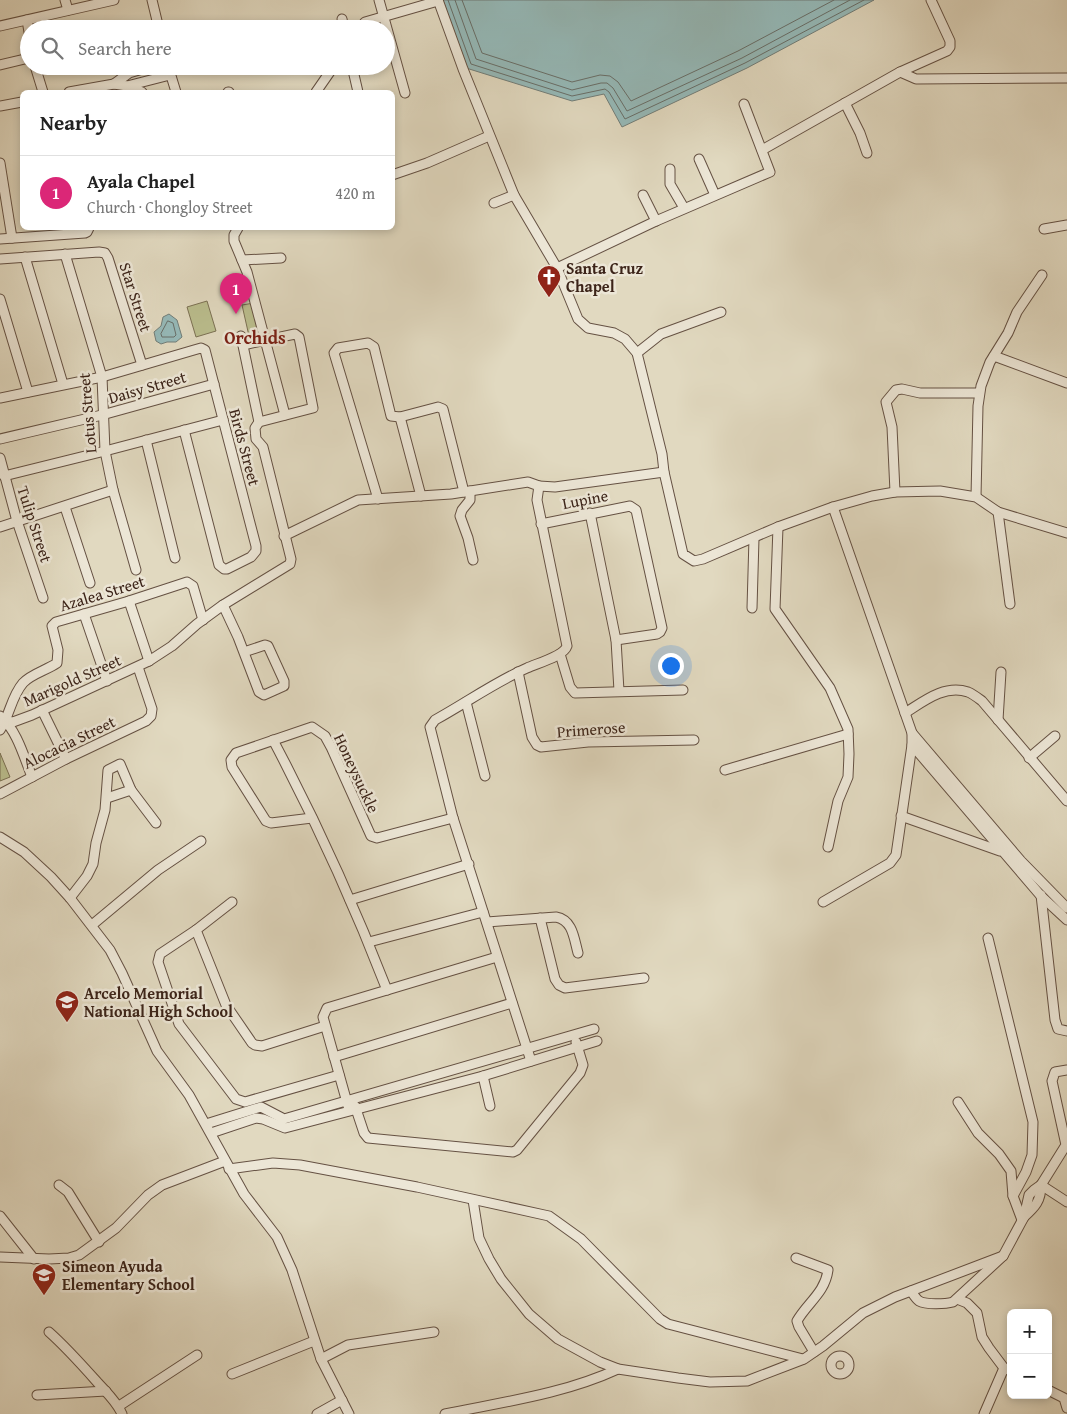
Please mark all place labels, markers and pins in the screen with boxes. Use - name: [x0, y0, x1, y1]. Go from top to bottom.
- place label: Santa Cruz Chapel: [566, 256, 643, 298]
- church icon: Santa Cruz Chapel: [536, 264, 562, 298]
- pin: 1: [220, 273, 252, 314]
- place label: Arcelo Memorial National High School: [84, 981, 233, 1023]
- school or university icon: Arcelo Memorial National High School: [54, 989, 80, 1023]
- place label: Simeon Ayuda Elementary School: [62, 1254, 195, 1296]
- school or university icon: Simeon Ayuda Elementary School: [31, 1262, 57, 1296]

